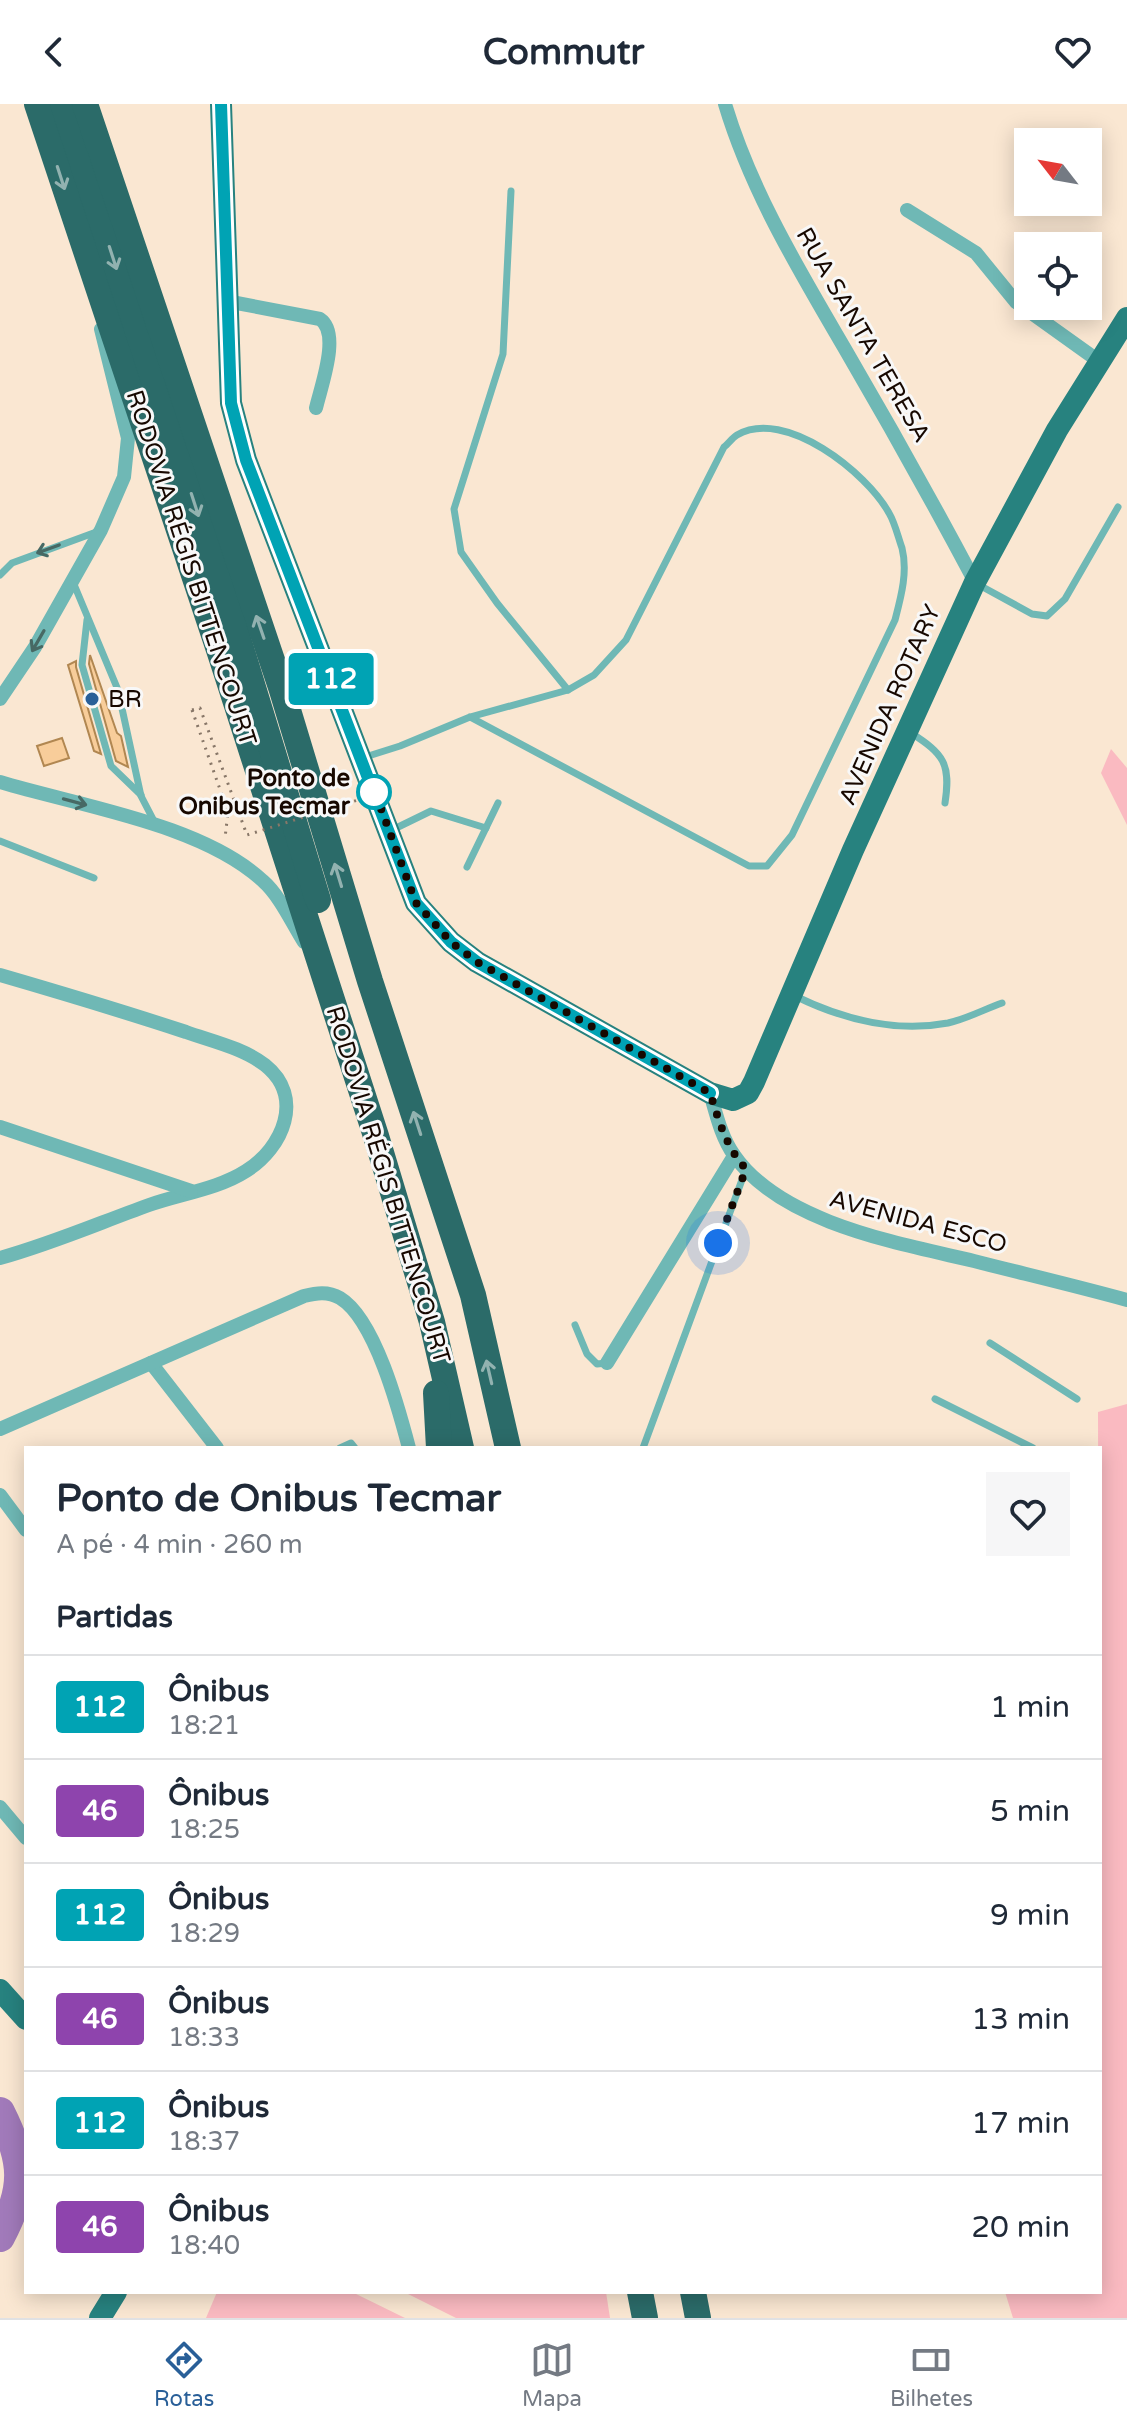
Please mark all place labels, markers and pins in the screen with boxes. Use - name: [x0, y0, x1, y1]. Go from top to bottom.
- place label: BR: [108, 685, 142, 714]
- marker: BR: [83, 690, 101, 708]
- place label: Ponto de Onibus Tecmar: [178, 764, 351, 821]
- marker: Ponto de Onibus Tecmar: [357, 775, 391, 809]

